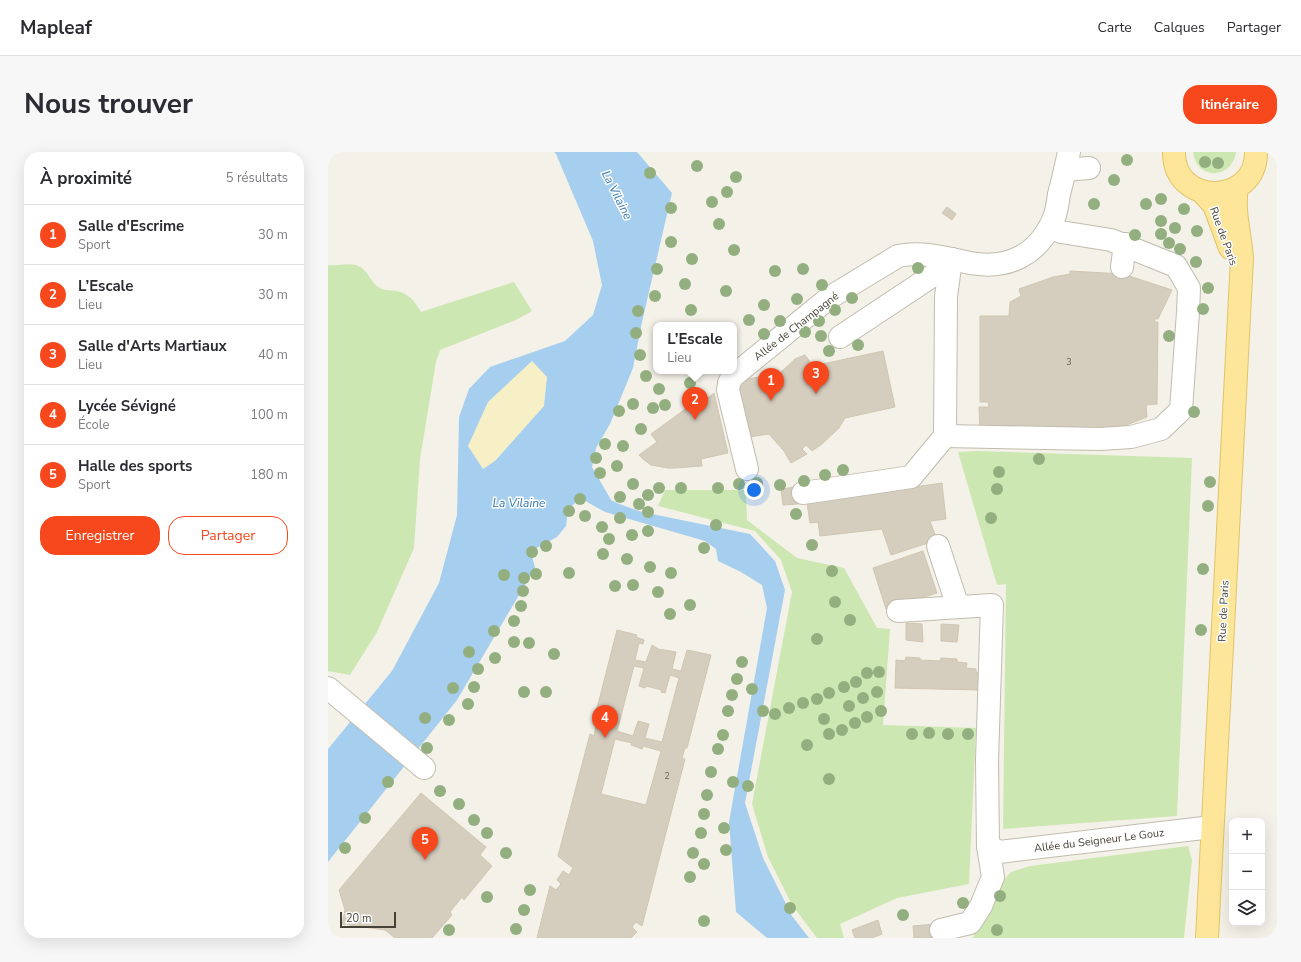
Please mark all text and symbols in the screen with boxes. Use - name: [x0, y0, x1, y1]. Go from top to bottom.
- text: Mapleaf: [20, 15, 92, 41]
- text: Carte: [1098, 18, 1132, 37]
- text: Calques: [1154, 18, 1205, 37]
- text: Partager: [1227, 18, 1281, 37]
- text: Nous trouver: [24, 85, 193, 123]
- button: Itinéraire: [1183, 85, 1277, 124]
- text: À proximité: [40, 167, 132, 190]
- water label: La Vilaine: [598, 168, 636, 223]
- text: 5 résultats: [226, 169, 288, 187]
- street label: Rue de Paris: [1206, 205, 1241, 268]
- text: Salle d'Escrime: [78, 216, 184, 236]
- text: 1: [49, 226, 57, 244]
- text: 30 m: [258, 226, 288, 244]
- text: Sport: [78, 236, 110, 254]
- text: L’Escale: [78, 276, 133, 296]
- text: 2: [49, 286, 57, 304]
- text: 30 m: [258, 286, 288, 304]
- street label: Allée de Champagné: [751, 288, 842, 364]
- text: Lieu: [78, 296, 102, 314]
- popup: [653, 322, 737, 374]
- text: L’Escale: [667, 329, 723, 349]
- text: Salle d'Arts Martiaux: [78, 336, 227, 356]
- text: 3: [49, 346, 57, 364]
- text: 40 m: [258, 346, 288, 364]
- text: Lieu: [667, 349, 692, 367]
- text: Lieu: [78, 356, 102, 374]
- house number: 3: [1066, 356, 1072, 368]
- pin: 3: [803, 361, 829, 394]
- pin: 1: [758, 368, 784, 401]
- pin: 2: [682, 387, 708, 420]
- text: Lycée Sévigné: [78, 396, 176, 416]
- text: 4: [49, 406, 57, 424]
- text: 100 m: [250, 406, 288, 424]
- text: École: [78, 416, 109, 434]
- text: Halle des sports: [78, 456, 192, 476]
- text: 5: [49, 466, 57, 484]
- text: 180 m: [250, 466, 288, 484]
- text: Sport: [78, 476, 110, 494]
- your location: [744, 480, 764, 500]
- water label: La Vilaine: [493, 495, 546, 511]
- button: Enregistrer: [40, 516, 160, 555]
- button: Partager: [168, 516, 288, 555]
- street label: Rue de Paris: [1214, 580, 1233, 642]
- pin: 4: [592, 705, 618, 738]
- house number: 2: [664, 770, 670, 782]
- map controls: [1229, 818, 1265, 926]
- button: +: [1229, 818, 1265, 854]
- street label: Allée du Seigneur Le Gouz: [1033, 825, 1165, 856]
- pin: 5: [412, 827, 438, 860]
- button: −: [1229, 854, 1265, 890]
- button: layers: [1229, 890, 1265, 926]
- scale bar: [340, 910, 396, 929]
- text: 20 m: [346, 911, 371, 926]

